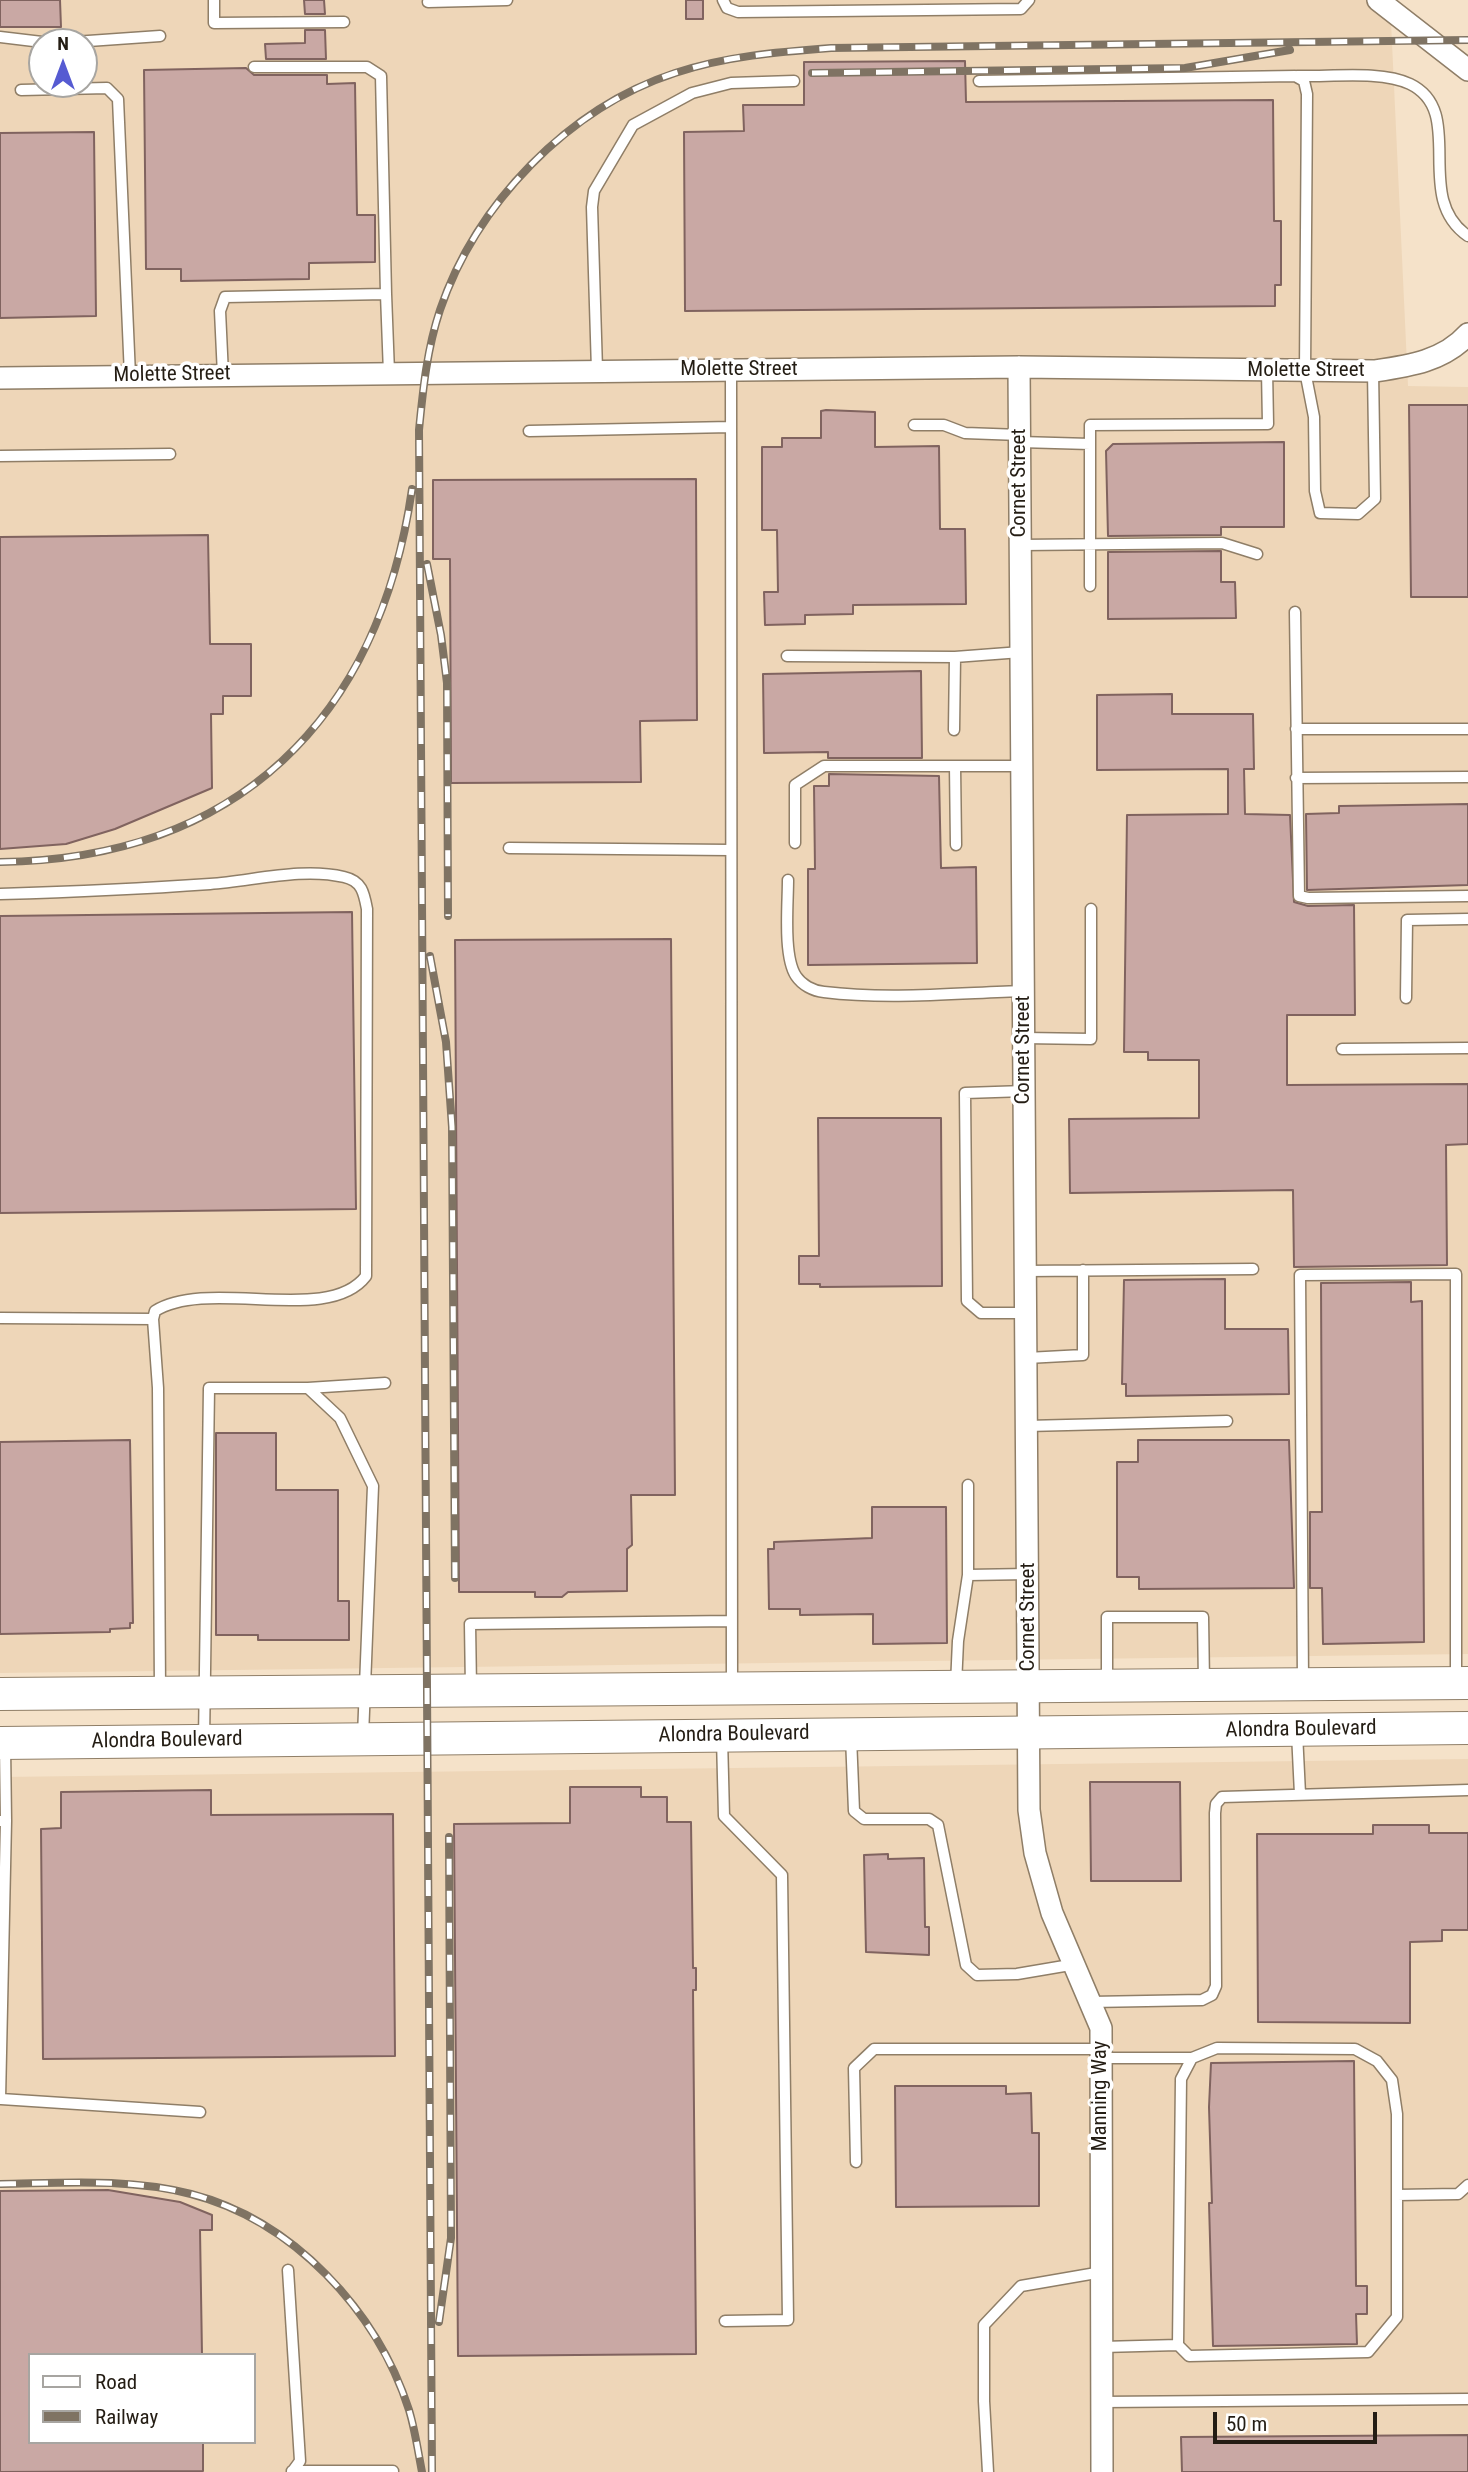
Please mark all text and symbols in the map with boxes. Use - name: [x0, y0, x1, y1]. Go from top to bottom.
- north arrow: [28, 28, 98, 98]
- text: N: [57, 32, 69, 55]
- street label: Molette Street: [680, 357, 798, 383]
- street label: Molette Street: [1247, 358, 1365, 384]
- street label: Molette Street: [113, 361, 231, 389]
- street label: Cornet Street: [1007, 428, 1033, 538]
- street label: Cornet Street: [1011, 995, 1037, 1105]
- street label: Cornet Street: [1016, 1562, 1042, 1672]
- street label: Alondra Boulevard: [1225, 1716, 1377, 1744]
- street label: Alondra Boulevard: [658, 1721, 810, 1749]
- street label: Alondra Boulevard: [91, 1727, 243, 1755]
- street label: Manning Way: [1088, 2041, 1114, 2151]
- legend: [28, 2353, 256, 2444]
- text: Road: [95, 2370, 137, 2394]
- scale bar: [1216, 2398, 1380, 2442]
- text: Railway: [95, 2405, 158, 2429]
- text: 50 m: [1226, 2412, 1267, 2436]

